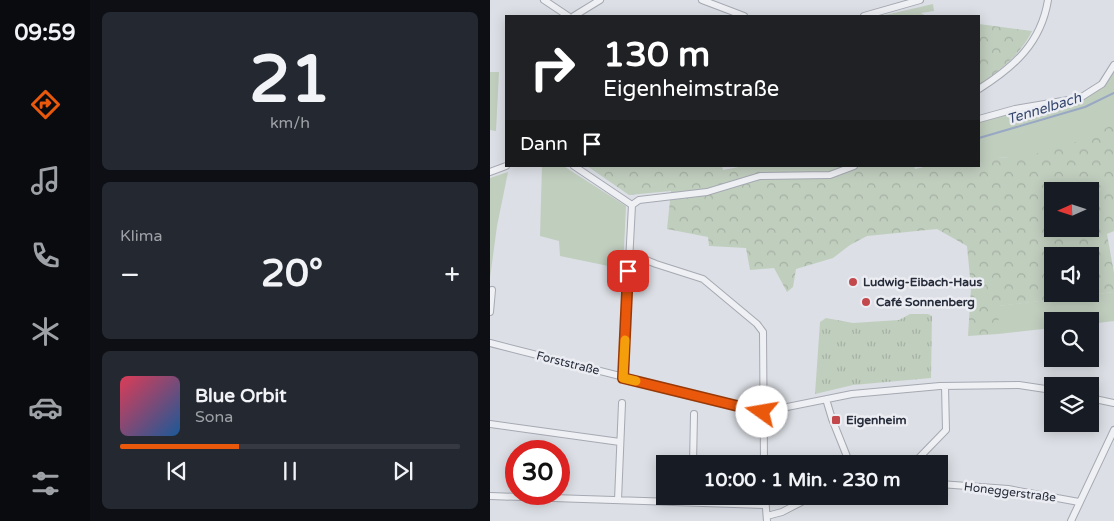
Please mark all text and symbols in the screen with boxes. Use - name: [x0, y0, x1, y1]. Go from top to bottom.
- text: 09:59: [15, 20, 75, 46]
- text: 130 m: [603, 34, 710, 76]
- icon: right: [520, 35, 585, 100]
- text: 21: [249, 41, 331, 120]
- text: Eigenheimstraße: [603, 76, 779, 102]
- icon: directions: [28, 87, 63, 122]
- water label: Tennelbach: [1005, 89, 1084, 128]
- text: km/h: [270, 113, 310, 133]
- icon: arrive: [578, 130, 606, 158]
- text: Dann: [520, 133, 568, 155]
- icon: music: [28, 163, 63, 198]
- north arrow: [1044, 182, 1099, 238]
- map controls: [1044, 182, 1099, 432]
- text: Klima: [120, 226, 162, 246]
- icon: phone: [28, 238, 63, 273]
- button: sound: [1044, 247, 1099, 302]
- pin: [607, 250, 649, 292]
- text: 20°: [261, 251, 323, 297]
- icon: arrive: [614, 257, 642, 285]
- text: −: [120, 258, 140, 292]
- text: +: [444, 258, 460, 292]
- place label: Ludwig-Eibach-Haus: [863, 275, 982, 290]
- marker: Ludwig-Eibach-Haus: [847, 276, 859, 288]
- place label: Café Sonnenberg: [876, 295, 975, 310]
- marker: Café Sonnenberg: [860, 296, 872, 308]
- button: search: [1044, 312, 1099, 367]
- icon: climate: [28, 314, 63, 349]
- street label: Forststraße: [535, 348, 601, 378]
- button: layers: [1044, 377, 1099, 432]
- text: Blue Orbit: [195, 385, 287, 407]
- position arrow: [735, 385, 787, 437]
- icon: car: [28, 390, 63, 425]
- text: Sona: [195, 407, 233, 427]
- place label: Eigenheim: [846, 413, 906, 428]
- marker: Eigenheim: [830, 414, 842, 426]
- speed limit sign: 30: [505, 440, 570, 505]
- icon: previous: [163, 457, 191, 485]
- icon: pause: [276, 457, 304, 485]
- icon: next: [389, 457, 417, 485]
- icon: filters: [28, 466, 63, 501]
- text: 10:00 · 1 Min. · 230 m: [704, 469, 900, 491]
- street label: Honeggerstraße: [963, 479, 1057, 505]

